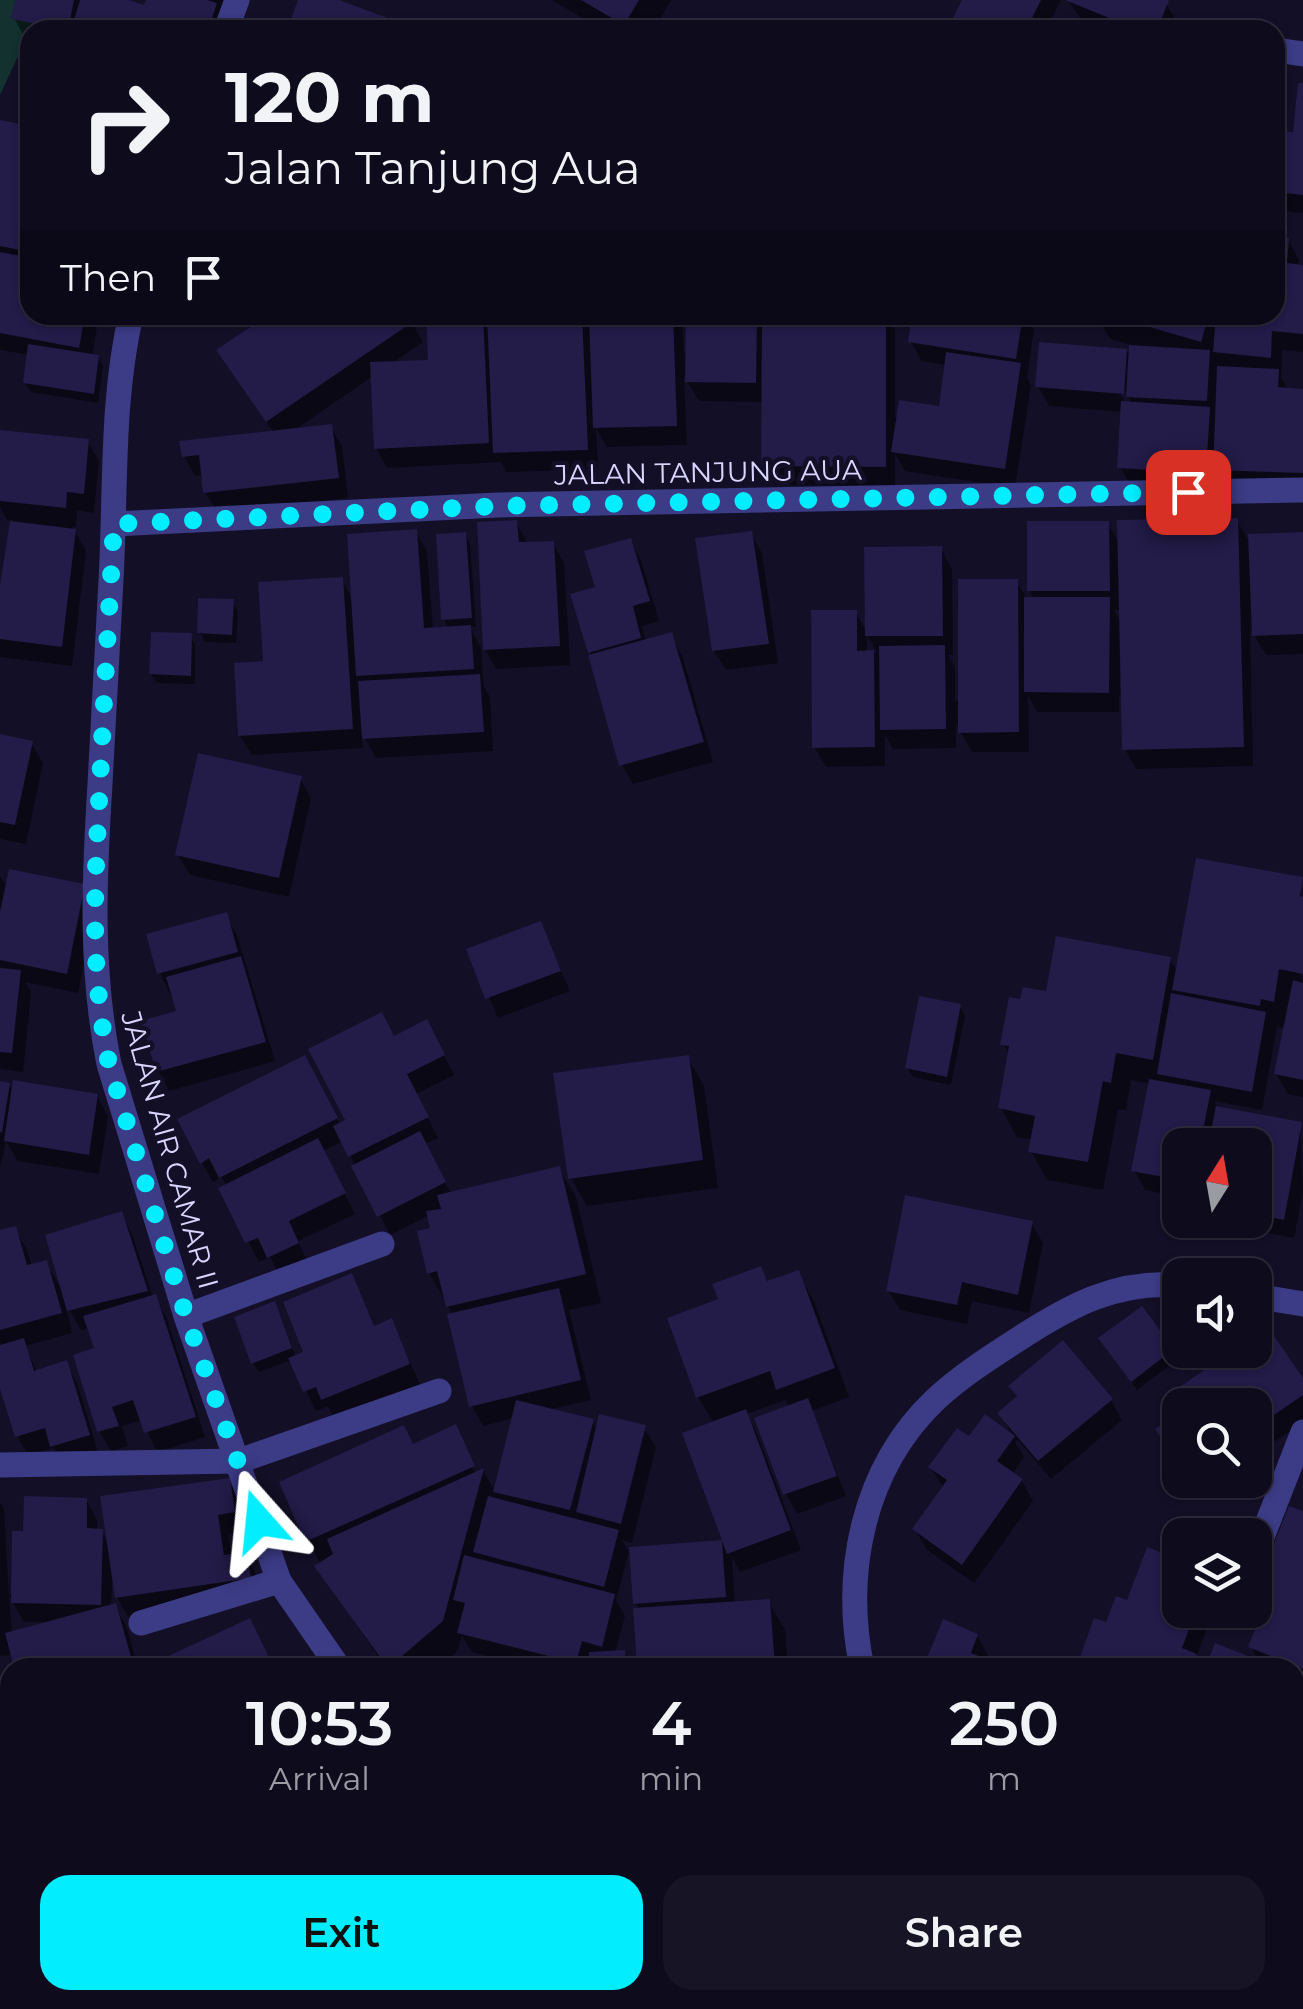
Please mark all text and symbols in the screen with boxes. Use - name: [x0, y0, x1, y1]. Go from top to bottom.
- text: 120 m: [225, 54, 435, 140]
- icon: right: [60, 60, 190, 190]
- text: Jalan Tanjung Aua: [225, 140, 641, 195]
- icon: arrive: [176, 250, 231, 305]
- text: Then: [60, 254, 156, 301]
- pin: [1146, 450, 1231, 535]
- street label: JALAN TANJUNG AUA: [553, 452, 863, 492]
- icon: arrive: [1161, 465, 1216, 520]
- street label: JALAN AIR CAMAR II: [114, 1006, 226, 1293]
- north arrow: [1162, 1128, 1272, 1238]
- map controls: [1162, 1128, 1272, 1628]
- button: sound: [1162, 1258, 1272, 1368]
- button: search: [1162, 1388, 1272, 1498]
- position arrow: [207, 1469, 311, 1573]
- button: layers: [1162, 1518, 1272, 1628]
- text: 10:53: [246, 1687, 393, 1760]
- text: 4: [651, 1687, 691, 1760]
- text: 250: [949, 1687, 1059, 1760]
- text: Arrival: [269, 1759, 370, 1798]
- text: min: [639, 1759, 703, 1798]
- text: m: [987, 1759, 1021, 1798]
- button: Exit: [40, 1875, 643, 1990]
- button: Share: [663, 1875, 1265, 1990]

